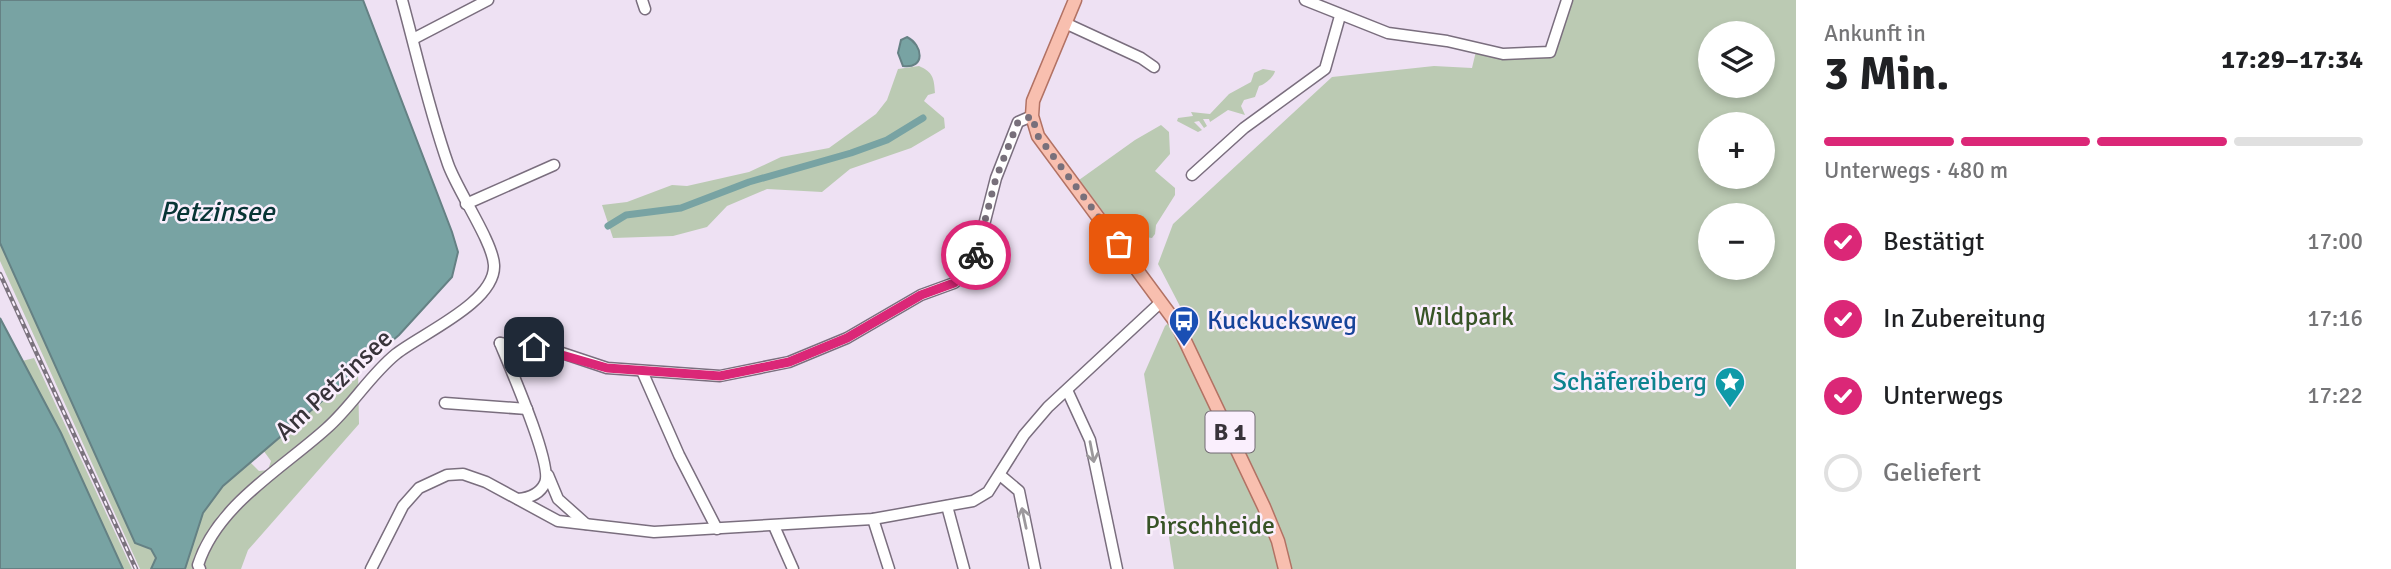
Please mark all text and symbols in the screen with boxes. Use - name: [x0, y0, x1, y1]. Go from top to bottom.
- text: Ankunft in: [1824, 19, 1926, 48]
- map controls: [1698, 21, 1775, 280]
- button: layers: [1698, 21, 1775, 98]
- text: 17:29–17:34: [2221, 44, 2363, 76]
- text: 3 Min.: [1824, 46, 1949, 102]
- button: +: [1698, 112, 1775, 189]
- text: Unterwegs · 480 m: [1824, 156, 2008, 185]
- water label: Petzinsee: [160, 195, 276, 229]
- button: −: [1698, 203, 1775, 280]
- pin: [1089, 214, 1149, 274]
- courier: [941, 220, 1011, 290]
- icon: check: [1824, 223, 1862, 261]
- icon: bag: [1100, 225, 1138, 263]
- text: Bestätigt: [1883, 226, 1984, 258]
- text: 17:00: [2307, 227, 2363, 256]
- icon: bike: [957, 236, 995, 274]
- icon: check: [1824, 300, 1862, 338]
- park label: Wildpark: [1414, 301, 1514, 333]
- text: In Zubereitung: [1883, 303, 2046, 335]
- bus stop icon: Kuckucksweg: [1167, 304, 1201, 348]
- text: 17:16: [2307, 304, 2363, 333]
- place label: Kuckucksweg: [1207, 305, 1357, 337]
- pin: [504, 317, 564, 377]
- street label: Am Petzinsee: [269, 322, 399, 448]
- icon: home: [515, 328, 553, 366]
- place icon: Schäfereiberg: [1713, 365, 1747, 409]
- place label: Schäfereiberg: [1553, 366, 1707, 398]
- icon: check: [1824, 377, 1862, 415]
- text: Unterwegs: [1883, 380, 2003, 412]
- text: 17:22: [2307, 381, 2363, 410]
- road number: B 1: [1206, 412, 1254, 452]
- one-way arrow: [1086, 440, 1100, 463]
- text: Geliefert: [1883, 457, 1981, 489]
- one-way arrow: [1017, 507, 1031, 530]
- park label: Pirschheide: [1145, 510, 1275, 542]

